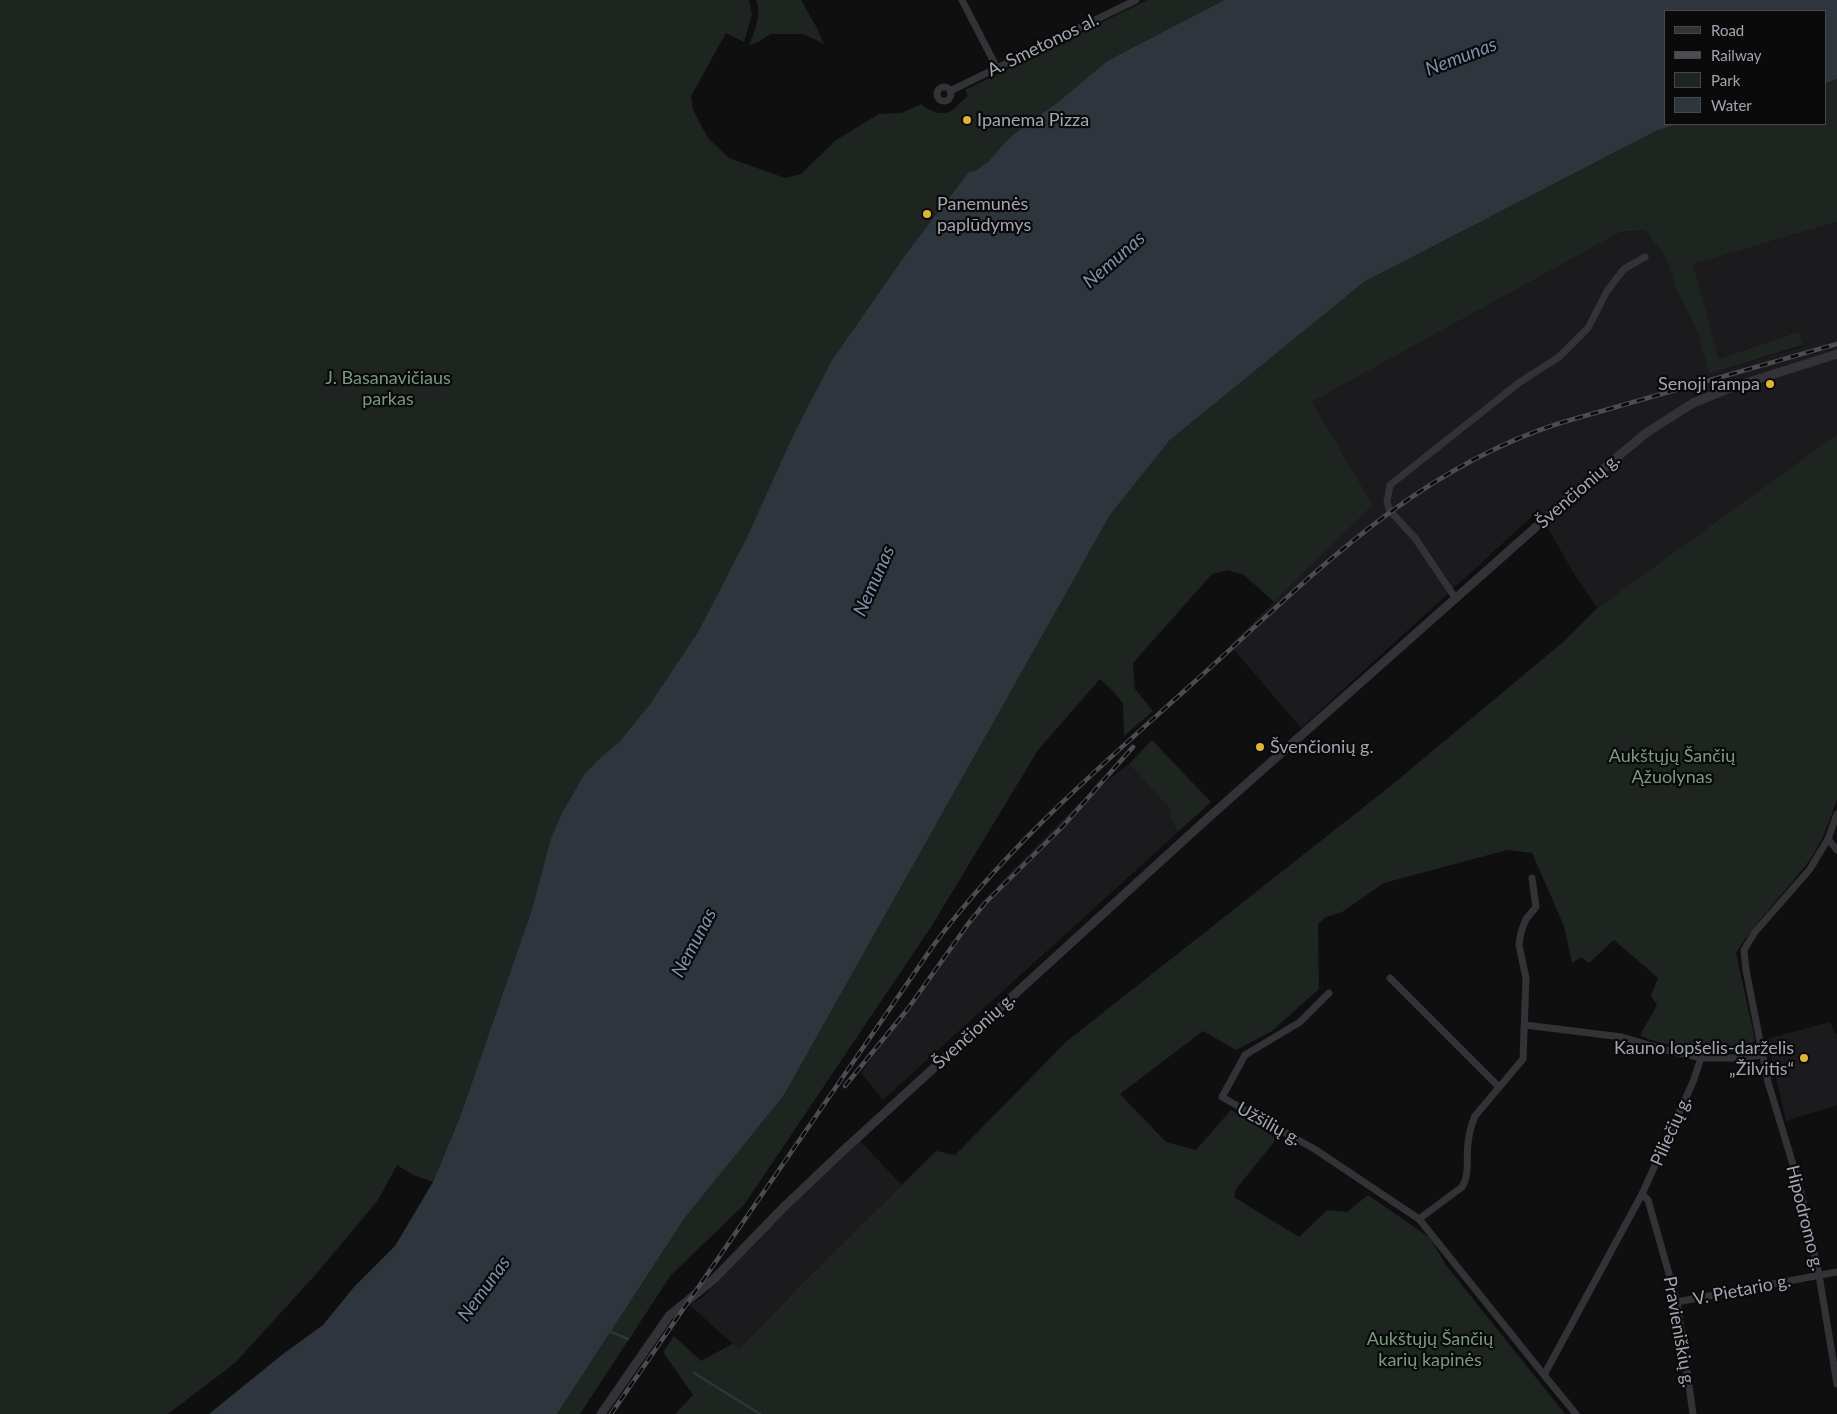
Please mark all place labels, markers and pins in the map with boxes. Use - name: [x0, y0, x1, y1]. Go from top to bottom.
- place label: Ipanema Pizza: [977, 109, 1089, 131]
- marker: Ipanema Pizza: [961, 114, 973, 126]
- place label: Panemunės paplūdymys: [937, 193, 1031, 235]
- marker: Panemunės paplūdymys: [921, 208, 933, 220]
- place label: Senoji rampa: [1658, 373, 1760, 395]
- marker: Senoji rampa: [1764, 378, 1776, 390]
- place label: Švenčionių g.: [1270, 736, 1374, 758]
- marker: Švenčionių g.: [1254, 741, 1266, 753]
- place label: Kauno lopšelis-darželis „Žilvitis“: [1614, 1037, 1794, 1080]
- marker: Kauno lopšelis-darželis „Žilvitis“: [1798, 1052, 1810, 1064]

